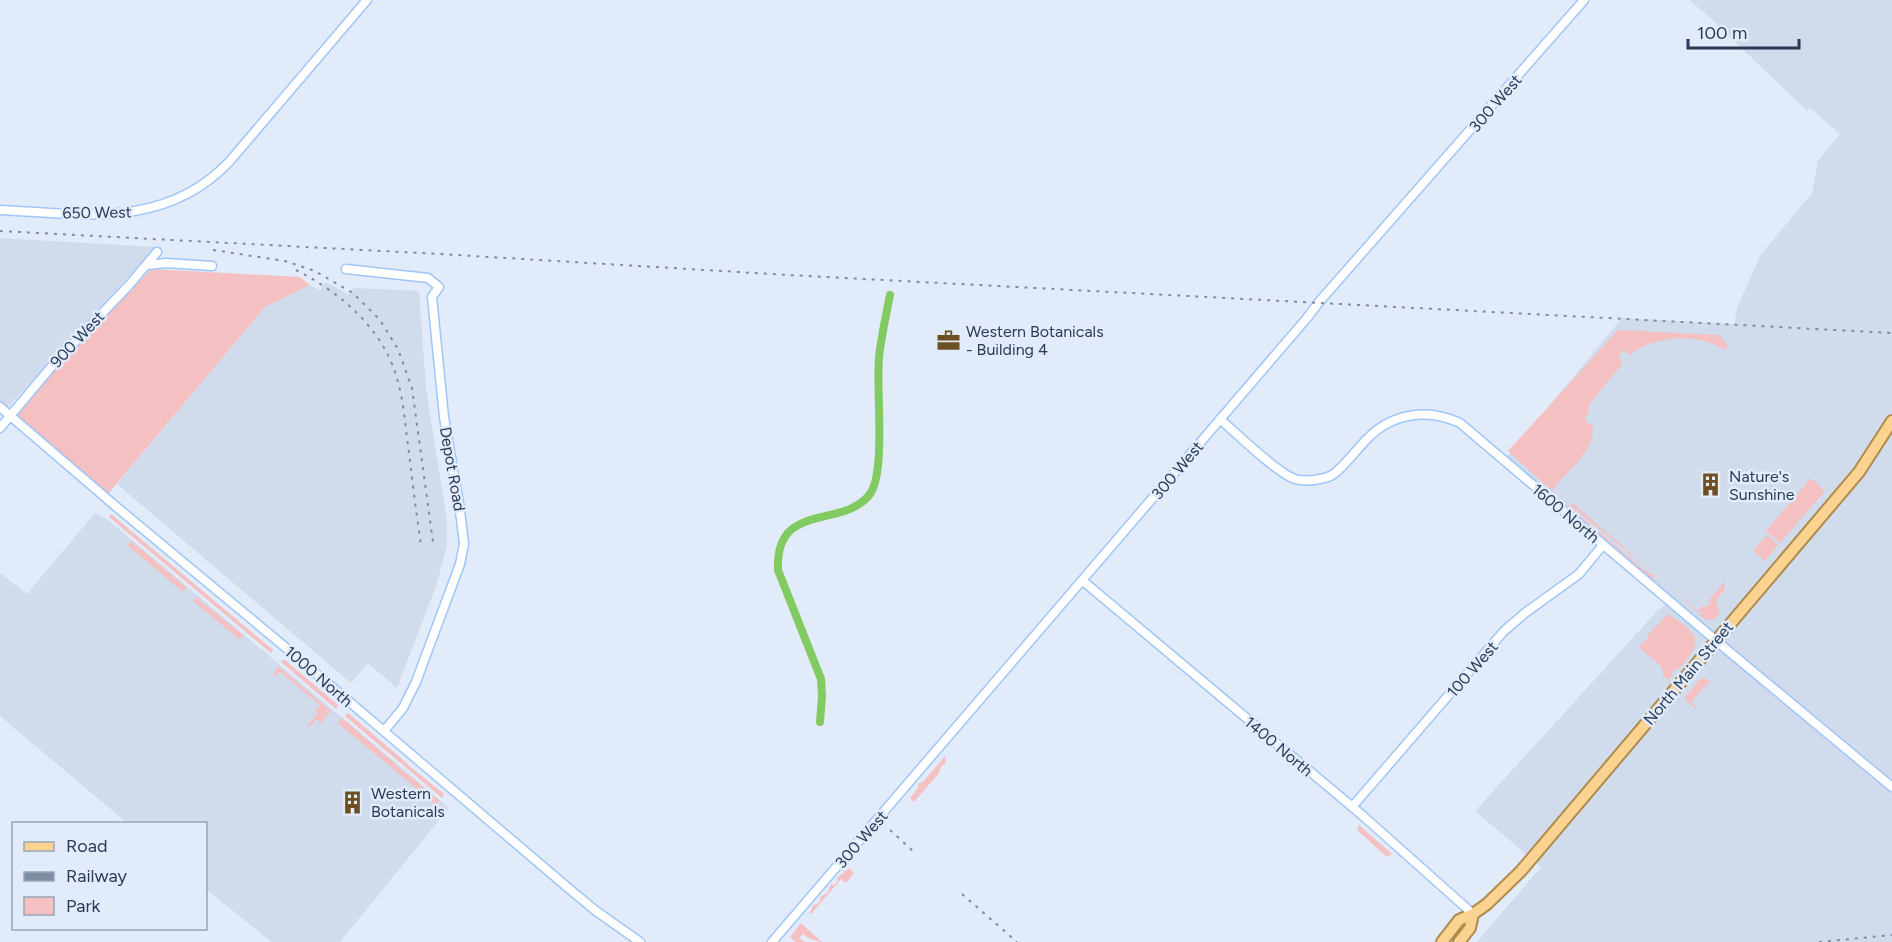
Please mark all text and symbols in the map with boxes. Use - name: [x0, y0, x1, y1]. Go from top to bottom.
- scale bar: [1688, 12, 1799, 50]
- text: 100 m: [1697, 22, 1747, 44]
- street label: 300 West: [1465, 71, 1526, 136]
- street label: 650 West: [62, 202, 132, 223]
- street label: 900 West: [46, 307, 108, 372]
- place label: Western Botanicals - Building 4: [966, 322, 1104, 359]
- office icon: Western Botanicals - Building 4: [935, 327, 961, 353]
- street label: Depot Road: [436, 425, 469, 513]
- street label: 300 West: [1148, 437, 1207, 503]
- place label: Nature's Sunshine: [1729, 467, 1795, 504]
- building icon: Nature's Sunshine: [1698, 472, 1724, 498]
- street label: 1600 North: [1528, 480, 1603, 547]
- street label: North Main Street: [1640, 618, 1737, 729]
- street label: 100 West: [1443, 637, 1502, 701]
- street label: 1000 North: [281, 642, 356, 711]
- street label: 1400 North: [1241, 712, 1317, 780]
- place label: Western Botanicals: [371, 784, 445, 821]
- building icon: Western Botanicals: [340, 789, 366, 815]
- street label: 300 West: [831, 807, 892, 872]
- legend: [12, 822, 207, 930]
- text: Road: [66, 835, 107, 857]
- text: Railway: [66, 865, 128, 887]
- text: Park: [66, 895, 101, 917]

